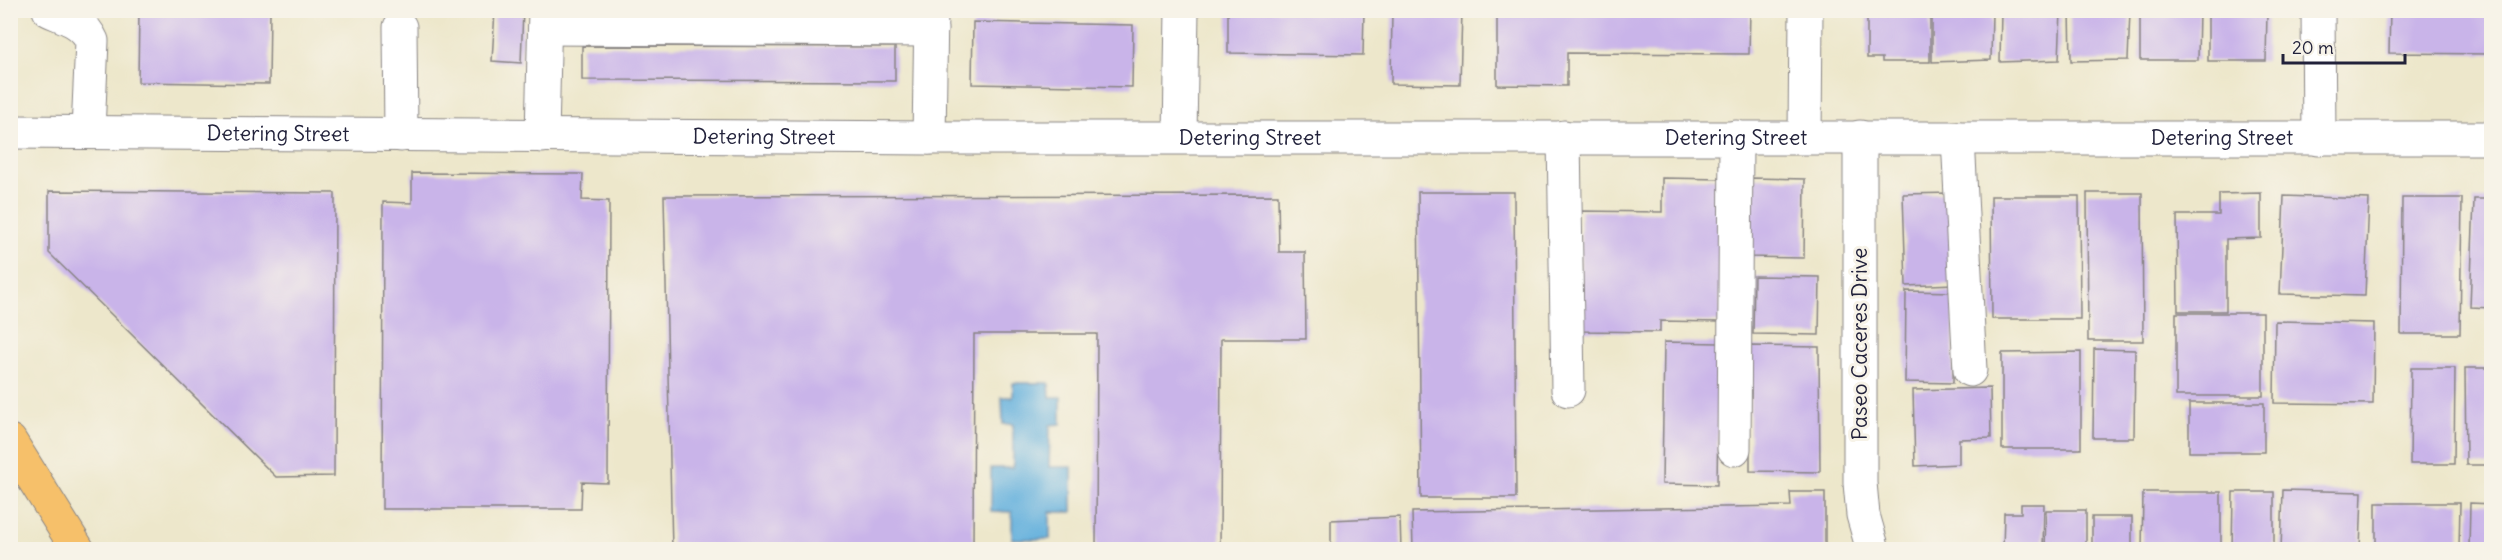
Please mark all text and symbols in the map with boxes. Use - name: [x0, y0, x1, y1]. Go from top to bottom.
- scale bar: [2283, 27, 2404, 65]
- text: 20 m: [2292, 36, 2334, 59]
- street label: Detering Street: [207, 119, 349, 147]
- street label: Detering Street: [693, 122, 835, 150]
- street label: Detering Street: [1179, 124, 1321, 151]
- street label: Detering Street: [1665, 124, 1807, 151]
- street label: Detering Street: [2151, 124, 2293, 151]
- street label: Paseo Caceres Drive: [1846, 248, 1873, 440]

